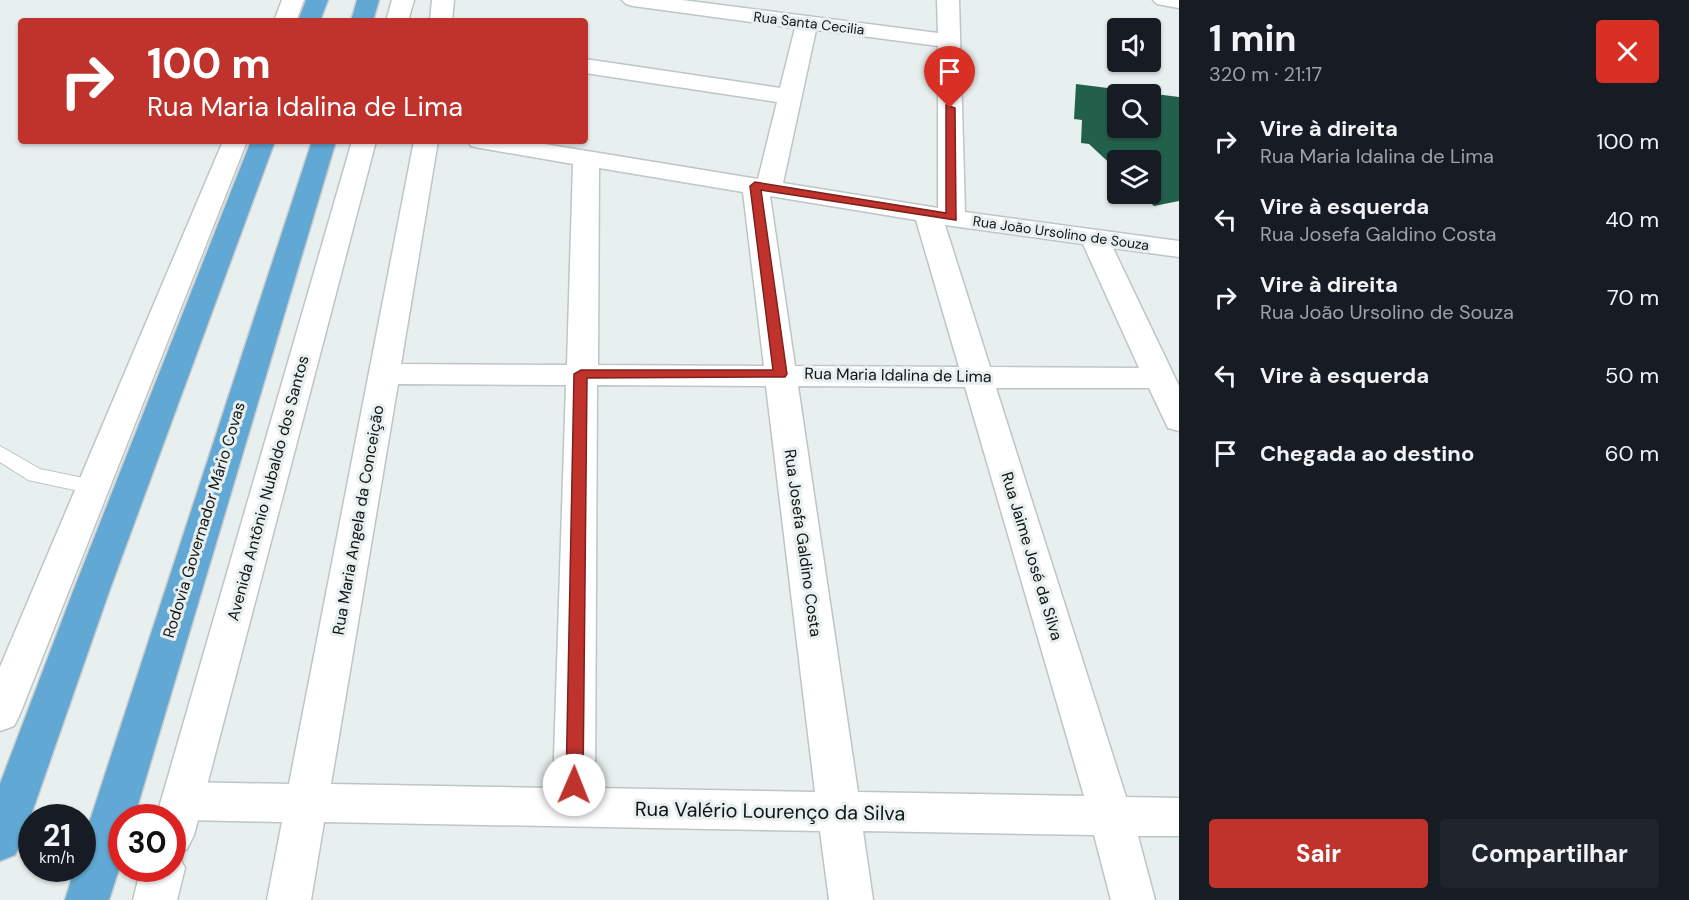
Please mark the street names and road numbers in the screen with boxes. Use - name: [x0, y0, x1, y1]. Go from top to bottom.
- street label: Rua Santa Cecilia: [752, 7, 866, 39]
- street label: Rua João Ursolino de Souza: [972, 212, 1150, 254]
- street label: Avenida Antônio Nubaldo dos Santos: [222, 353, 314, 623]
- street label: Rua Maria Idalina de Lima: [804, 363, 992, 387]
- street label: Rodovia Governador Mário Covas: [158, 399, 250, 641]
- street label: Rua Maria Angela da Conceição: [327, 403, 389, 637]
- street label: Rua Josefa Galdino Costa: [779, 448, 827, 638]
- street label: Rua Jaime José da Silva: [996, 469, 1068, 643]
- street label: Rua Valério Lourenço da Silva: [635, 796, 905, 826]

